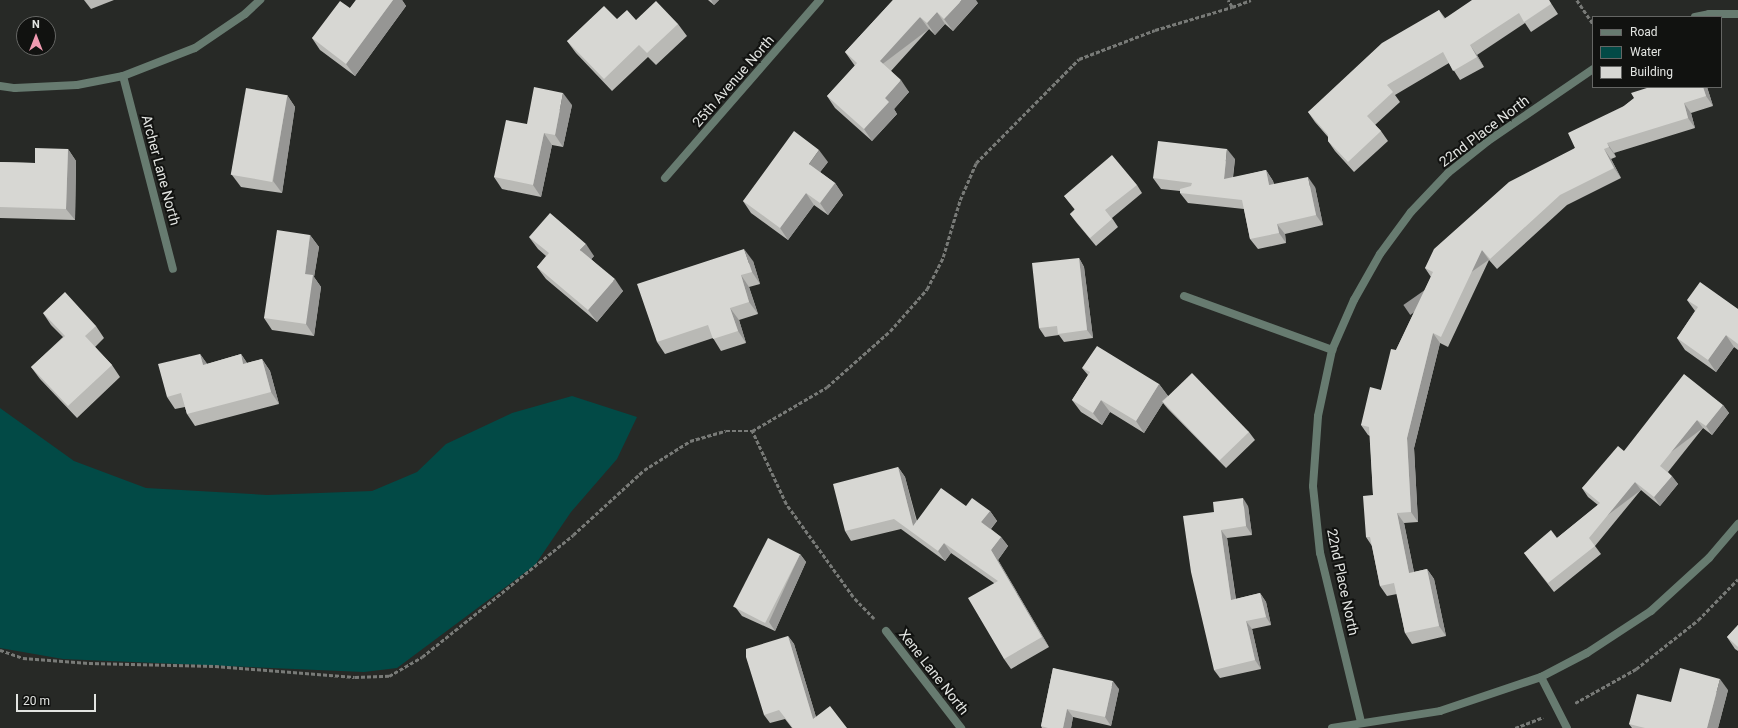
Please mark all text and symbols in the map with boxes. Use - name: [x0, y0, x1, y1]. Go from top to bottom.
- north arrow: [16, 16, 56, 56]
- legend: [1592, 16, 1722, 88]
- text: N: [32, 18, 40, 31]
- text: Road: [1630, 25, 1658, 39]
- street label: 25th Avenue North: [689, 32, 777, 130]
- text: Water: [1630, 45, 1661, 59]
- text: Building: [1630, 65, 1673, 79]
- street label: 22nd Place North: [1436, 92, 1532, 170]
- street label: Archer Lane North: [138, 113, 184, 227]
- street label: 22nd Place North: [1324, 527, 1362, 637]
- street label: Xene Lane North: [895, 626, 973, 718]
- scale bar: [18, 686, 98, 712]
- text: 20 m: [23, 694, 50, 708]

